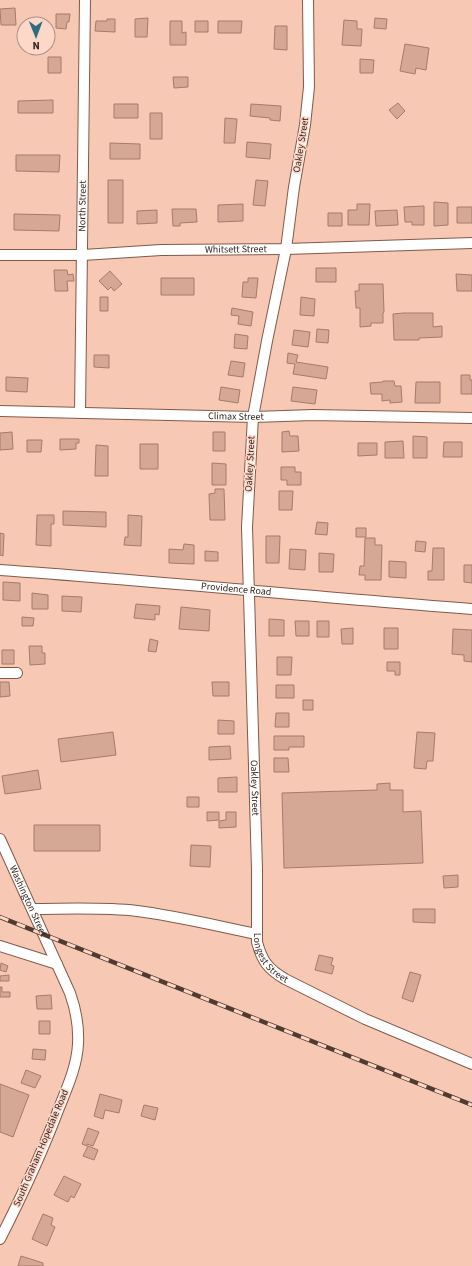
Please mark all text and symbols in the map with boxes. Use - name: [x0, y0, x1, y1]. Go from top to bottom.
- north arrow: [16, 16, 56, 56]
- text: N: [32, 38, 40, 53]
- street label: Oakley Street: [290, 116, 312, 174]
- street label: North Street: [75, 180, 90, 232]
- street label: Whitsett Street: [205, 242, 267, 257]
- street label: Climax Street: [208, 409, 265, 424]
- street label: Oakley Street: [242, 435, 258, 492]
- street label: Providence Road: [201, 579, 272, 599]
- street label: Oakley Street: [247, 760, 262, 817]
- street label: Washington Street: [6, 863, 51, 939]
- street label: Longest Street: [250, 933, 291, 987]
- street label: South Graham Hopedale Road: [10, 1087, 72, 1209]

